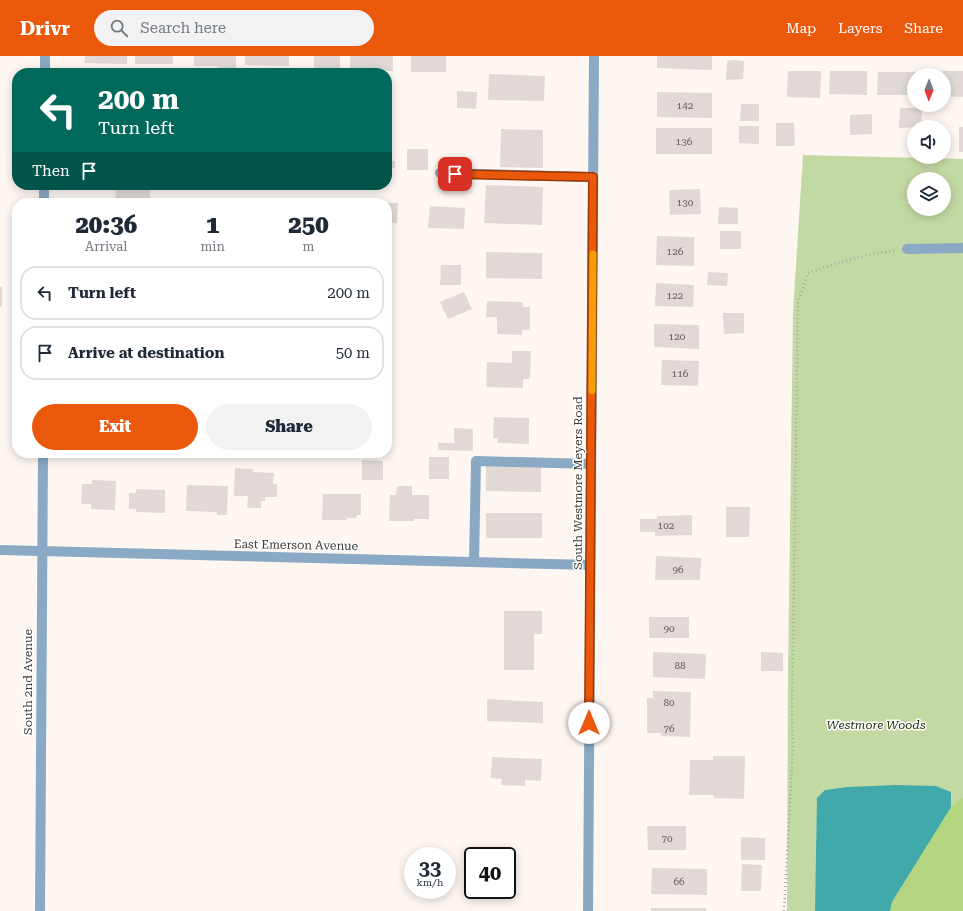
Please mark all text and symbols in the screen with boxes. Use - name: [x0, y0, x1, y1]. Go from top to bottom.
- search box: [94, 10, 374, 46]
- text: Drivr: [20, 17, 70, 40]
- icon: search: [108, 17, 130, 39]
- text: Search here: [140, 19, 226, 37]
- text: Map: [786, 20, 816, 36]
- text: Layers: [838, 20, 882, 36]
- text: Share: [904, 20, 943, 36]
- north arrow: [907, 68, 951, 112]
- map controls: [907, 68, 951, 216]
- text: 200 m: [98, 83, 179, 116]
- icon: left: [32, 84, 84, 136]
- house number: 142: [677, 100, 694, 111]
- text: Turn left: [98, 117, 174, 138]
- button: sound: [907, 120, 951, 164]
- house number: 136: [676, 136, 693, 147]
- pin: [438, 157, 472, 191]
- icon: arrive: [78, 160, 100, 182]
- text: Then: [32, 162, 70, 180]
- icon: arrive: [444, 163, 466, 185]
- button: layers: [907, 172, 951, 216]
- house number: 130: [677, 197, 694, 208]
- text: 20:36: [75, 211, 137, 239]
- text: 1: [206, 211, 219, 239]
- text: 250: [288, 211, 329, 239]
- text: Arrival: [85, 239, 127, 254]
- text: min: [200, 239, 225, 254]
- text: m: [302, 239, 314, 254]
- house number: 126: [667, 246, 684, 257]
- icon: left: [34, 282, 56, 304]
- text: Turn left: [68, 284, 136, 302]
- text: 200 m: [327, 284, 370, 302]
- house number: 122: [667, 290, 684, 301]
- house number: 120: [669, 331, 686, 342]
- icon: arrive: [34, 342, 56, 364]
- text: Arrive at destination: [68, 344, 224, 362]
- text: 50 m: [336, 344, 370, 362]
- house number: 116: [672, 368, 689, 379]
- street label: South Westmore Meyers Road: [571, 396, 585, 570]
- button: Exit: [32, 404, 198, 450]
- button: Share: [206, 404, 372, 450]
- house number: 102: [658, 520, 675, 531]
- street label: East Emerson Avenue: [234, 537, 359, 553]
- house number: 96: [672, 564, 684, 575]
- house number: 90: [663, 623, 675, 634]
- street label: South 2nd Avenue: [21, 629, 35, 735]
- house number: 88: [674, 660, 686, 671]
- house number: 80: [663, 697, 675, 708]
- position arrow: [568, 702, 610, 744]
- park label: Westmore Woods: [826, 718, 926, 732]
- house number: 76: [663, 723, 675, 734]
- house number: 70: [661, 833, 673, 844]
- speed limit sign: 40: [464, 847, 516, 899]
- text: 33: [419, 856, 441, 880]
- house number: 66: [673, 876, 685, 887]
- text: km/h: [417, 877, 443, 888]

